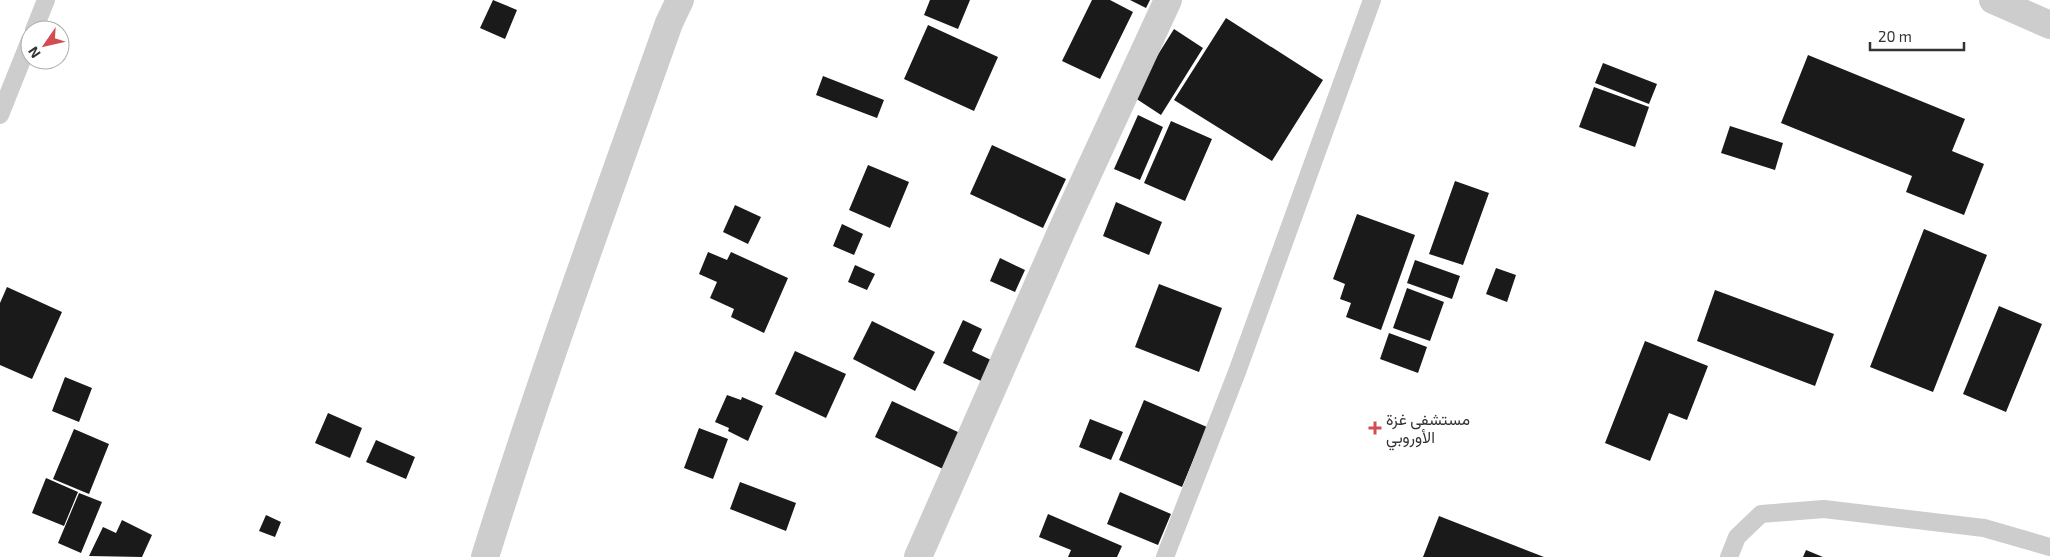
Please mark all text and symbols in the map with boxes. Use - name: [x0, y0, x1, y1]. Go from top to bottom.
- north arrow: [20, 20, 70, 70]
- scale bar: [1870, 20, 1964, 52]
- text: 20 m: [1878, 27, 1912, 45]
- text: N: [24, 44, 44, 61]
- place label: مستشفى غزة الأوروبي: [1386, 409, 1470, 451]
- marker: مستشفى غزة الأوروبي: [1368, 421, 1382, 435]

